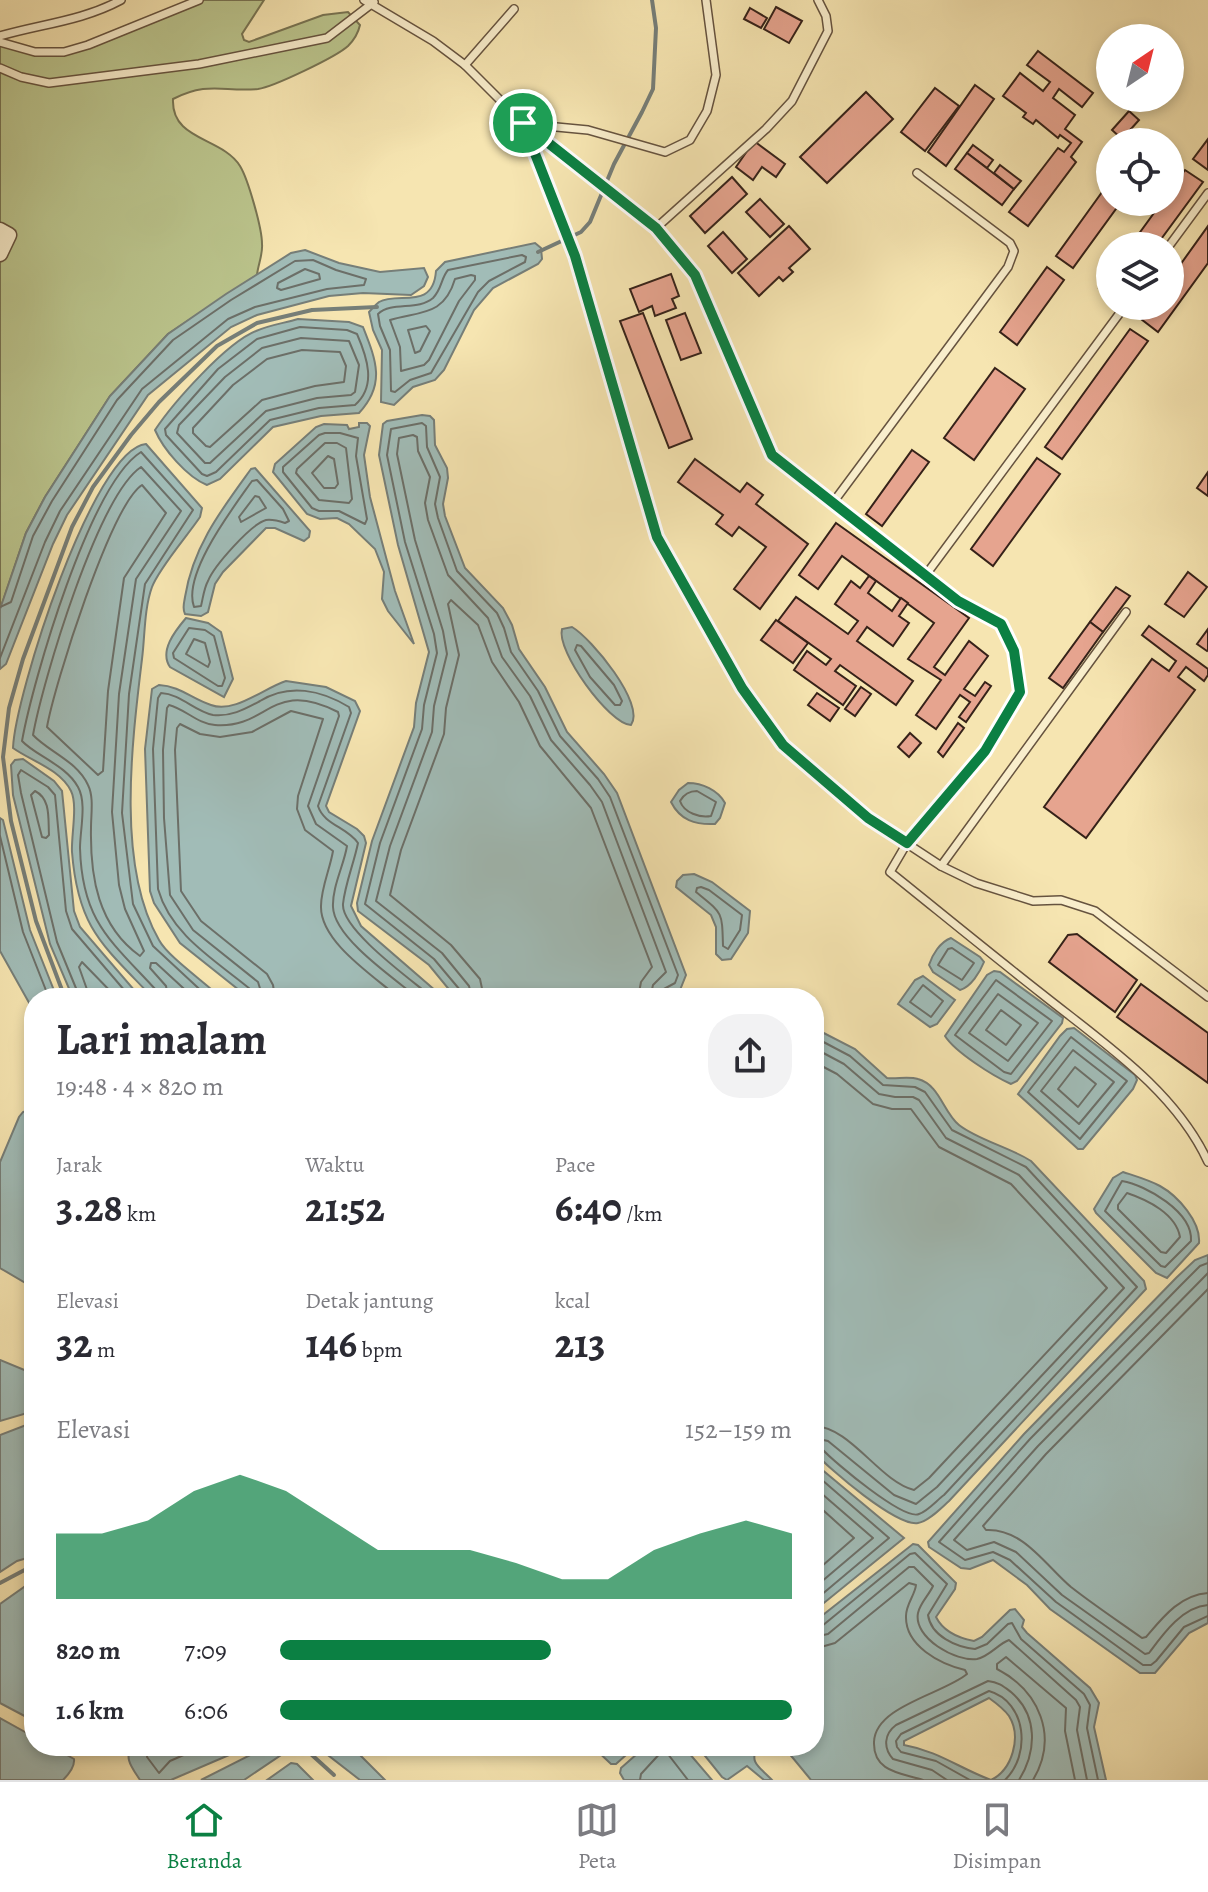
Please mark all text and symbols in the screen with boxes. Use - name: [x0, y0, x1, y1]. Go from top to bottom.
- north arrow: [1096, 24, 1184, 112]
- map controls: [1096, 24, 1184, 320]
- pin: [489, 89, 557, 157]
- icon: arrive: [501, 101, 545, 145]
- button: locate: [1096, 128, 1184, 216]
- button: layers: [1096, 232, 1184, 320]
- text: Lari malam: [56, 1009, 267, 1069]
- button: share: [708, 1014, 792, 1098]
- text: 19:48 · 4 × 820 m: [56, 1069, 224, 1104]
- text: Jarak: [56, 1150, 102, 1180]
- text: Waktu: [305, 1150, 364, 1180]
- text: Pace: [555, 1150, 595, 1180]
- text: 3.28: [56, 1180, 123, 1235]
- text: 21:52: [305, 1180, 385, 1235]
- text: 6:40: [555, 1180, 622, 1235]
- text: km: [123, 1199, 156, 1229]
- text: /km: [622, 1199, 663, 1229]
- text: Elevasi: [56, 1286, 119, 1316]
- text: Detak jantung: [305, 1286, 434, 1316]
- text: kcal: [555, 1286, 590, 1316]
- text: 32: [56, 1316, 93, 1371]
- text: 146: [305, 1316, 357, 1371]
- text: 213: [555, 1316, 606, 1371]
- text: m: [93, 1335, 115, 1365]
- text: bpm: [357, 1335, 403, 1365]
- text: Elevasi: [56, 1412, 130, 1447]
- text: 152–159 m: [685, 1412, 792, 1447]
- text: 820 m: [56, 1633, 120, 1668]
- text: 7:09: [184, 1633, 227, 1668]
- text: 1.6 km: [56, 1693, 124, 1728]
- text: 6:06: [184, 1693, 228, 1728]
- tab: Beranda: [167, 1798, 242, 1876]
- tab: Peta: [575, 1798, 619, 1876]
- tab: Disimpan: [952, 1798, 1041, 1876]

